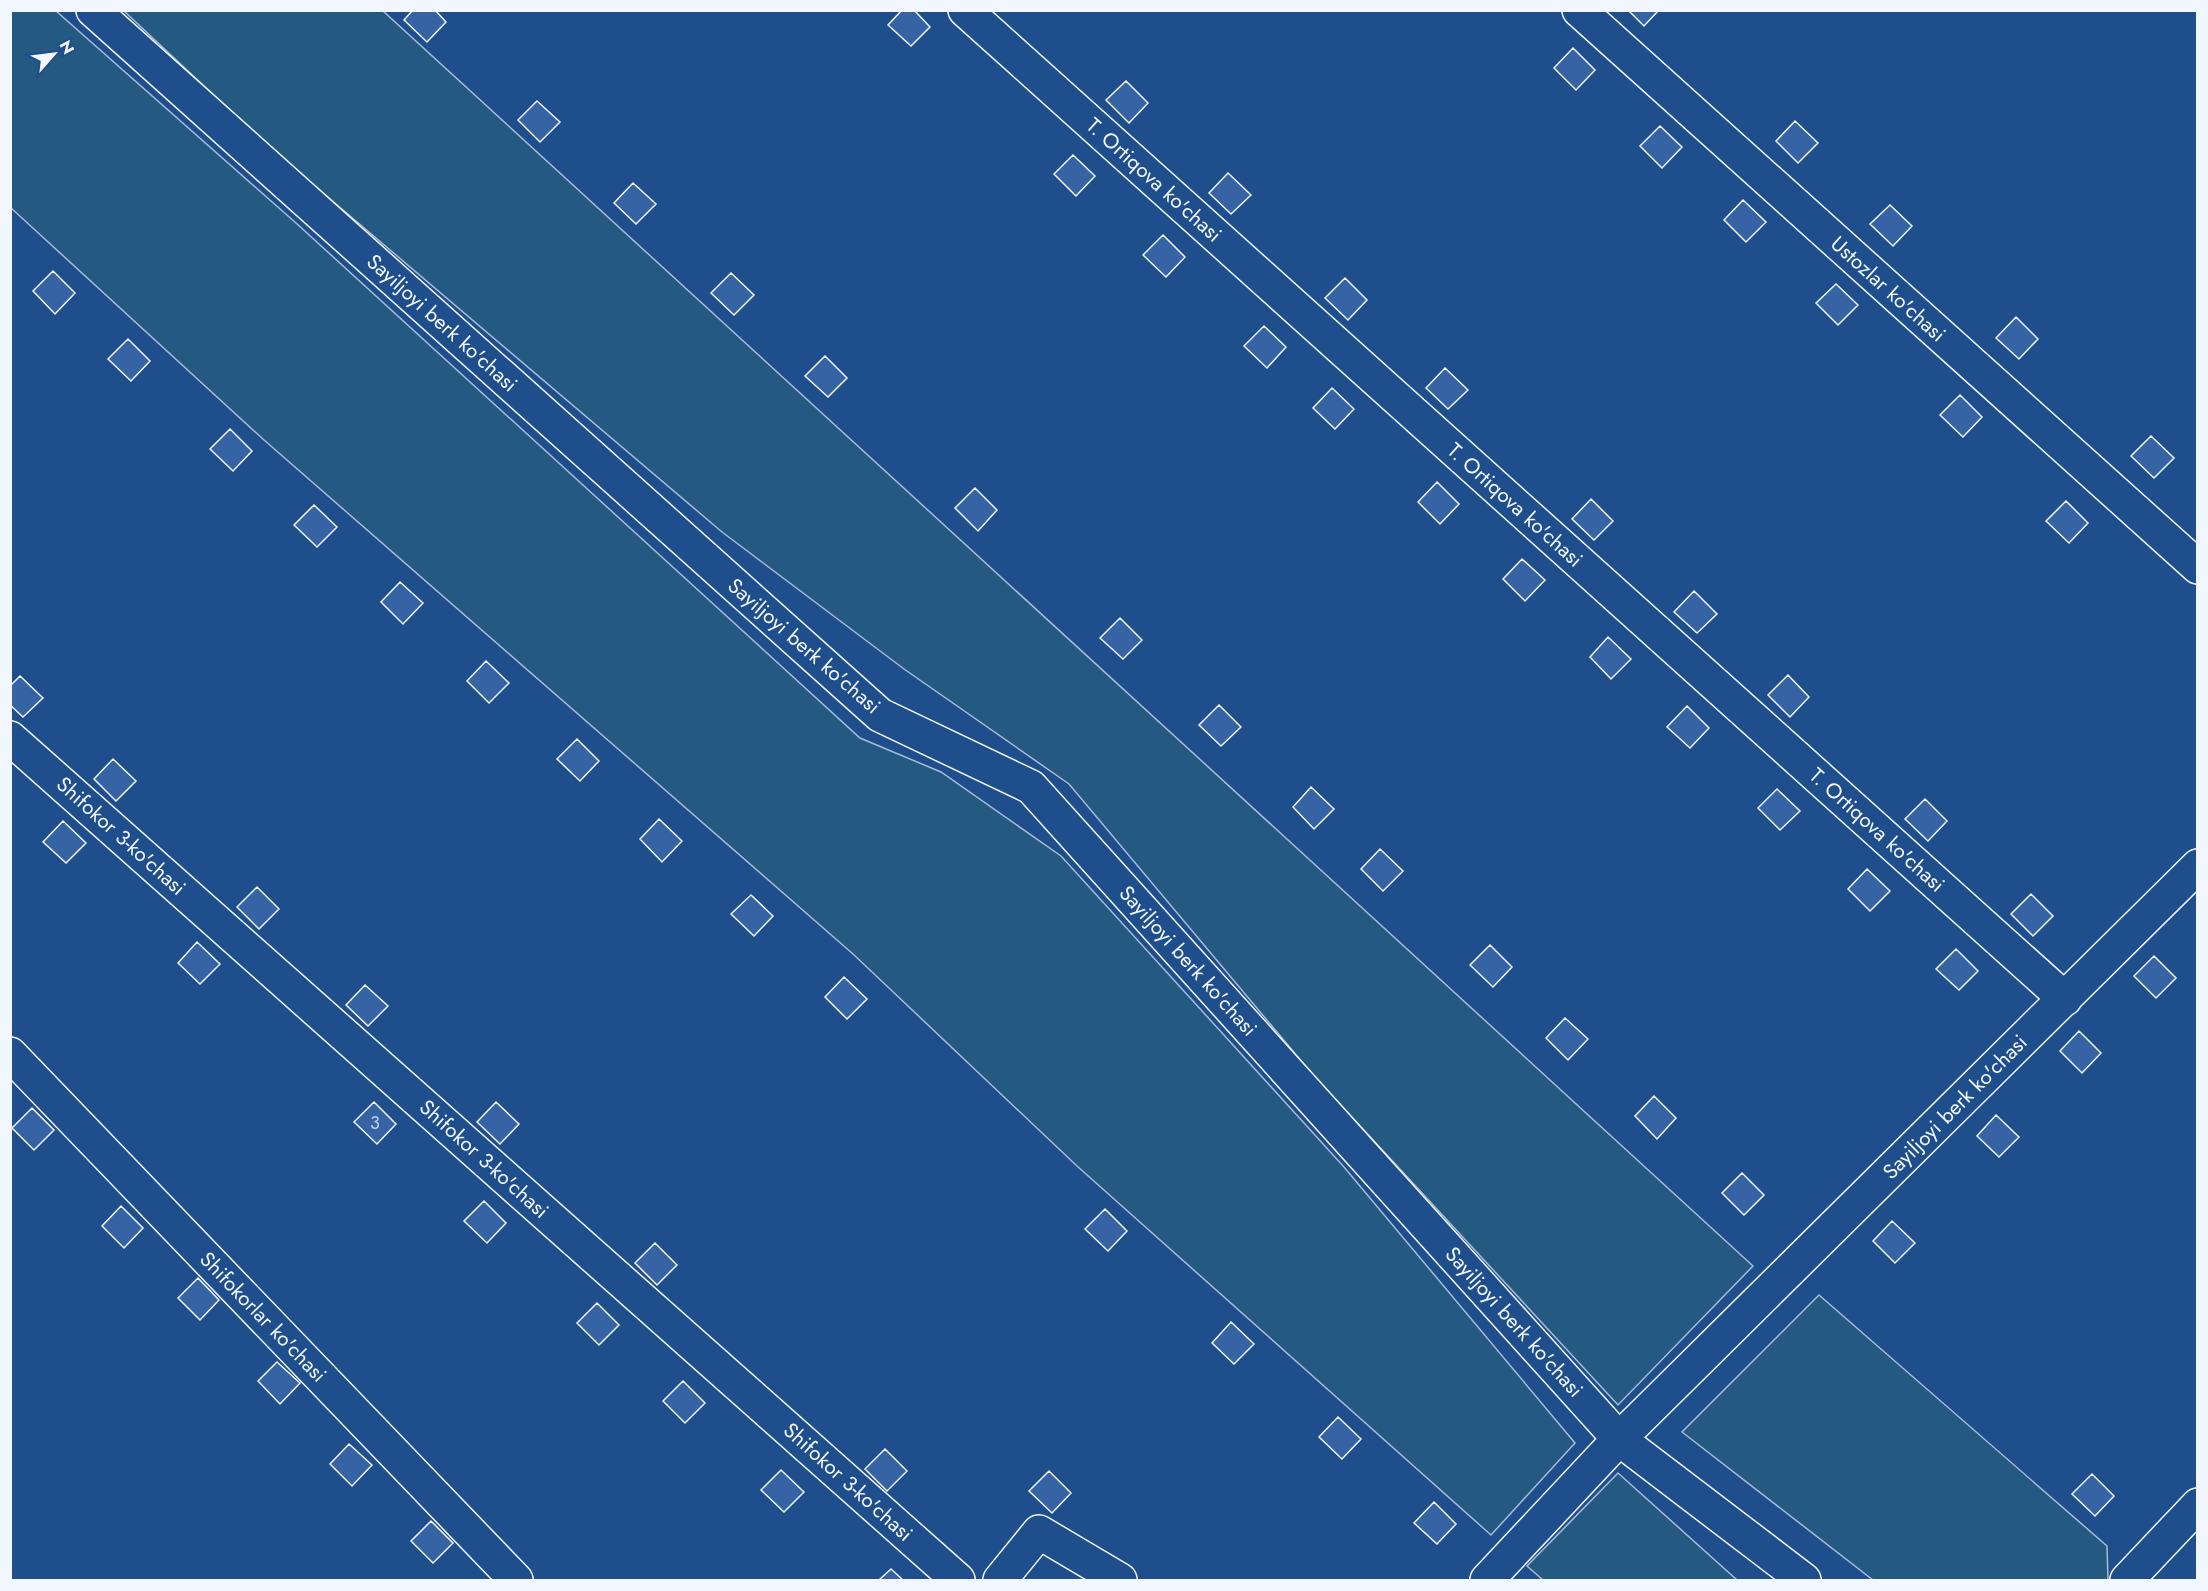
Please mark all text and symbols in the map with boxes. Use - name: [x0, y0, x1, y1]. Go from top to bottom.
- north arrow: [24, 24, 84, 84]
- text: N: [54, 36, 80, 58]
- street label: T. Ortiqova ko'chasi: [1080, 111, 1228, 249]
- street label: Ustozlar ko'chasi: [1824, 229, 1952, 349]
- street label: Sayiljoyi berk ko'chasi: [360, 247, 524, 399]
- street label: T. Ortiqova ko'chasi: [1441, 436, 1589, 574]
- street label: Sayiljoyi berk ko'chasi: [721, 571, 887, 721]
- street label: T. Ortiqova ko'chasi: [1803, 761, 1951, 899]
- street label: Shifokor 3-ko'chasi: [50, 770, 192, 902]
- street label: Sayiljoyi berk ko'chasi: [1112, 879, 1264, 1043]
- street label: Sayiljoyi berk ko'chasi: [1876, 1028, 2034, 1186]
- street label: Shifokor 3-ko'chasi: [413, 1093, 555, 1225]
- house number: 3: [370, 1110, 380, 1136]
- street label: Sayiljoyi berk ko'chasi: [1438, 1240, 1590, 1404]
- street label: Shifokorlar ko'chasi: [193, 1245, 333, 1389]
- street label: Shifokor 3-ko'chasi: [777, 1416, 919, 1548]

